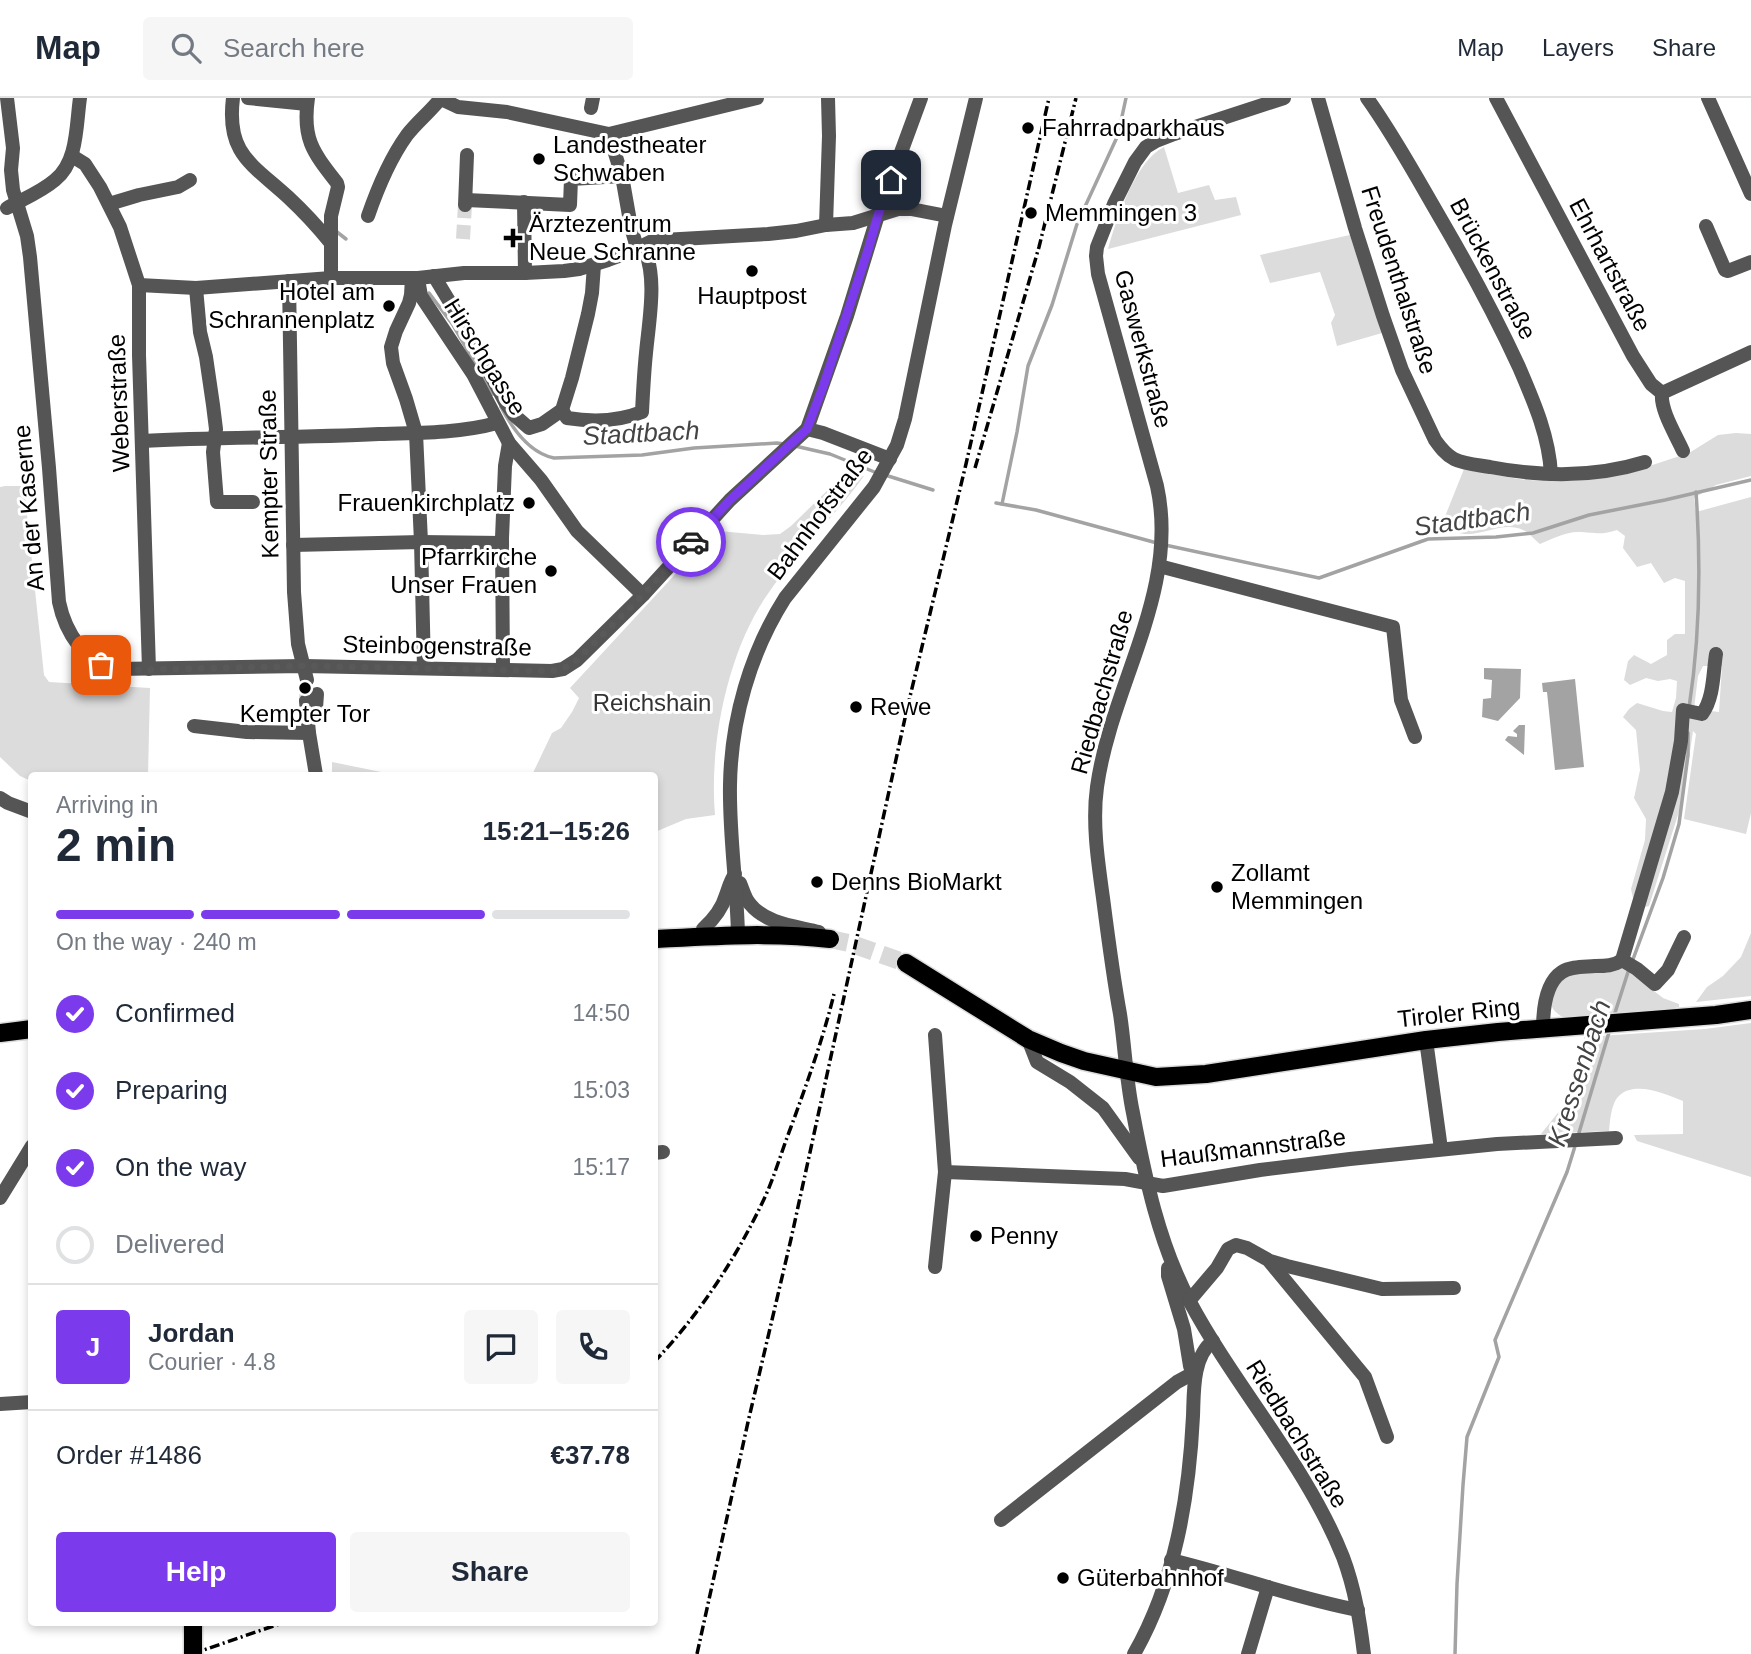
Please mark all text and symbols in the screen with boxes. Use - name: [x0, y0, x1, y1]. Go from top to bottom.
- search box: [143, 17, 633, 80]
- text: Map: [35, 29, 101, 66]
- icon: search: [167, 29, 205, 67]
- text: Search here: [223, 33, 365, 63]
- text: Map: [1457, 34, 1504, 61]
- text: Layers: [1542, 34, 1614, 61]
- text: Share: [1652, 34, 1716, 61]
- place label: Fahrradparkhaus: [1042, 114, 1225, 141]
- marker: Fahrradparkhaus: [1020, 120, 1036, 136]
- place label: Landestheater Schwaben: [553, 131, 706, 186]
- pin: [861, 150, 921, 210]
- marker: Landestheater Schwaben: [531, 151, 547, 167]
- icon: home: [872, 161, 910, 199]
- street label: Freudenthalstraße: [1356, 182, 1443, 377]
- street label: Brückenstraße: [1445, 194, 1542, 344]
- street label: Ehrhartstraße: [1564, 194, 1657, 336]
- place label: Memmingen 3: [1045, 199, 1197, 226]
- marker: Memmingen 3: [1023, 205, 1039, 221]
- place label: Ärztezentrum Neue Schranne: [529, 210, 696, 265]
- marker: Ärztezentrum Neue Schranne: [503, 228, 523, 248]
- marker: Hauptpost: [744, 263, 760, 279]
- street label: Gaswerkstraße: [1109, 267, 1178, 431]
- place label: Hotel am Schrannenplatz: [208, 278, 375, 333]
- place label: Hauptpost: [697, 282, 807, 309]
- street label: Hirschgasse: [439, 294, 532, 420]
- marker: Hotel am Schrannenplatz: [381, 298, 397, 314]
- street label: Weberstraße: [103, 333, 134, 473]
- street label: Kempter Straße: [254, 389, 283, 559]
- water label: Stadtbach: [582, 415, 700, 451]
- street label: An der Kaserne: [8, 424, 49, 592]
- street label: Bahnhofstraße: [761, 443, 878, 585]
- place label: Frauenkirchplatz: [338, 489, 515, 516]
- marker: Frauenkirchplatz: [521, 495, 537, 511]
- water label: Stadtbach: [1412, 496, 1532, 542]
- courier: [656, 507, 726, 577]
- icon: car: [672, 523, 710, 561]
- place label: Pfarrkirche Unser Frauen: [390, 543, 537, 598]
- marker: Pfarrkirche Unser Frauen: [543, 563, 559, 579]
- street label: Riedbachstraße: [1065, 607, 1138, 777]
- street label: Steinbogenstraße: [342, 630, 532, 661]
- pin: [71, 635, 131, 695]
- icon: bag: [82, 646, 120, 684]
- marker: Kempter Tor: [297, 680, 313, 696]
- park label: Reichshain: [593, 689, 711, 716]
- place label: Rewe: [870, 693, 931, 720]
- marker: Rewe: [848, 699, 864, 715]
- place label: Kempter Tor: [240, 700, 370, 727]
- text: Arriving in: [56, 792, 158, 818]
- text: 15:21–15:26: [483, 816, 630, 846]
- text: 2 min: [56, 819, 176, 871]
- place label: Zollamt Memmingen: [1231, 859, 1363, 914]
- place label: Denns BioMarkt: [831, 868, 1002, 895]
- marker: Denns BioMarkt: [809, 874, 825, 890]
- marker: Zollamt Memmingen: [1209, 879, 1225, 895]
- text: On the way · 240 m: [56, 929, 257, 955]
- street label: Tiroler Ring: [1396, 993, 1522, 1032]
- icon: check: [56, 995, 94, 1033]
- water label: Kressenbach: [1541, 996, 1617, 1150]
- text: Confirmed: [115, 998, 235, 1028]
- text: 14:50: [572, 1000, 630, 1026]
- icon: check: [56, 1072, 94, 1110]
- text: Preparing: [115, 1075, 228, 1105]
- text: 15:03: [572, 1077, 630, 1103]
- street label: Haußmannstraße: [1159, 1123, 1347, 1172]
- icon: check: [56, 1149, 94, 1187]
- text: On the way: [115, 1152, 247, 1182]
- text: 15:17: [572, 1154, 630, 1180]
- place label: Penny: [990, 1222, 1058, 1249]
- marker: Penny: [968, 1228, 984, 1244]
- text: Delivered: [115, 1229, 225, 1259]
- button: chat: [464, 1310, 538, 1384]
- button: phone: [556, 1310, 630, 1384]
- text: Jordan: [148, 1318, 235, 1348]
- text: J: [86, 1332, 100, 1362]
- text: Courier · 4.8: [148, 1349, 276, 1375]
- street label: Riedbachstraße: [1241, 1355, 1354, 1513]
- text: Order #1486: [56, 1440, 202, 1470]
- text: €37.78: [550, 1440, 630, 1470]
- button: Help: [56, 1532, 336, 1612]
- button: Share: [350, 1532, 630, 1612]
- place label: Güterbahnhof: [1077, 1564, 1224, 1591]
- marker: Güterbahnhof: [1055, 1570, 1071, 1586]

